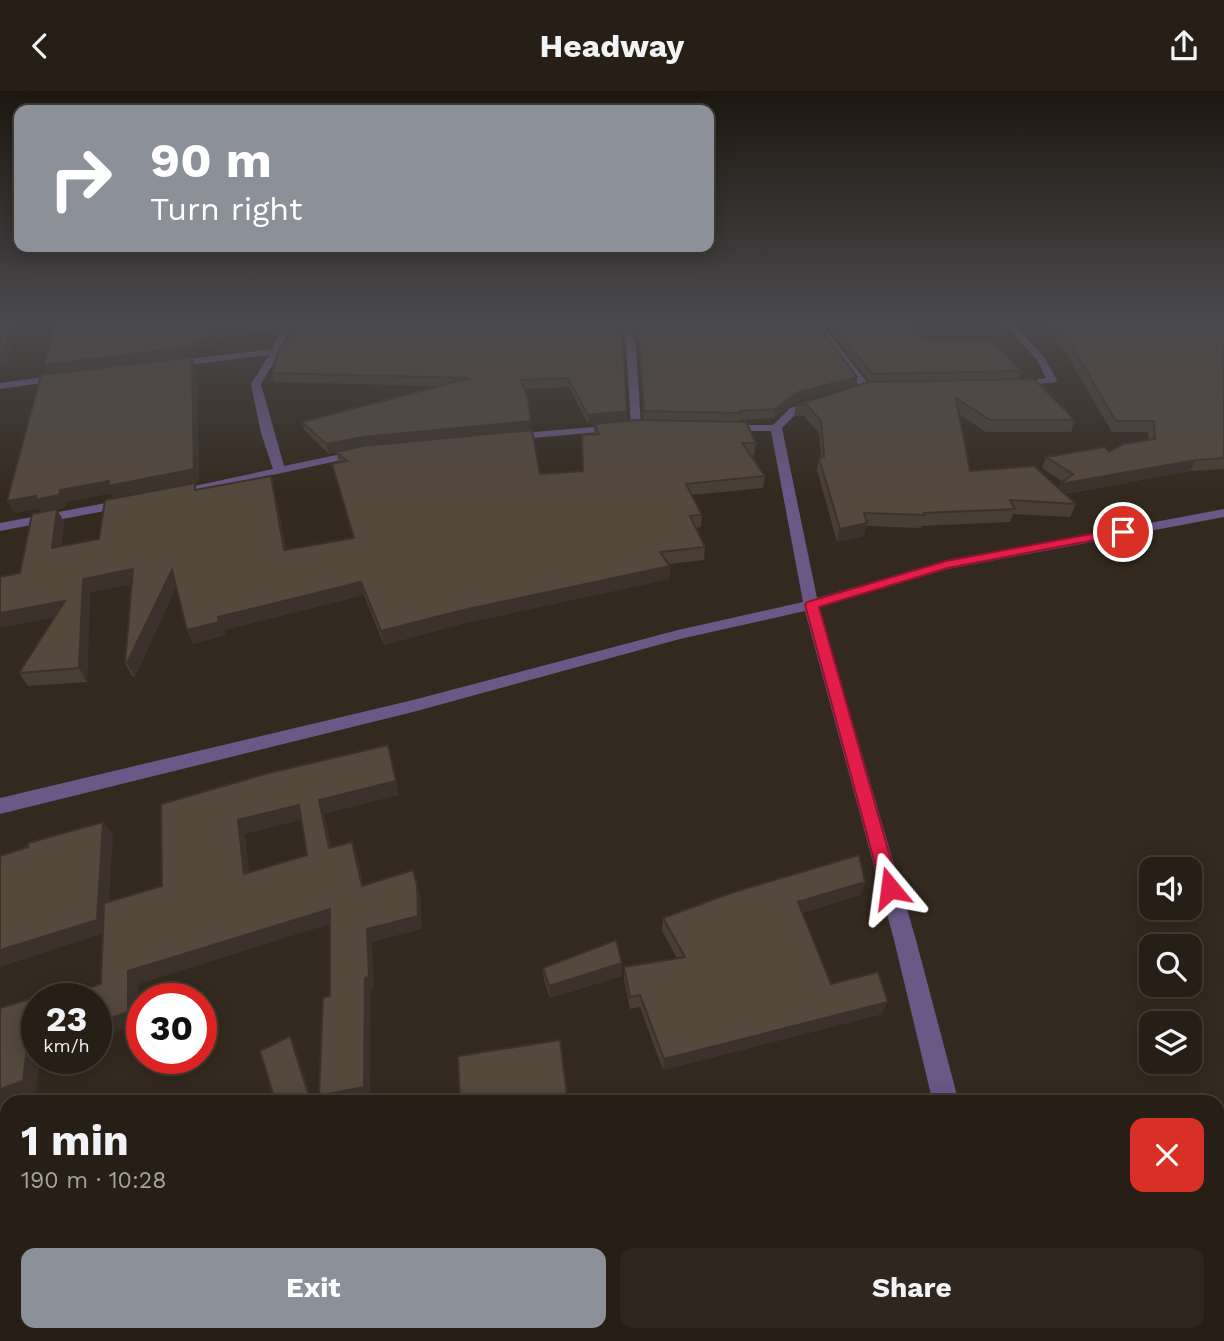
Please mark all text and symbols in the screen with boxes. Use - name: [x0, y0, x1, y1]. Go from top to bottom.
- icon: back: [21, 27, 59, 65]
- text: Headway: [540, 27, 684, 65]
- icon: share: [1165, 27, 1203, 65]
- text: 90 m: [150, 131, 272, 189]
- icon: right: [35, 133, 126, 224]
- text: Turn right: [150, 190, 302, 228]
- pin: [1093, 502, 1153, 562]
- icon: arrive: [1104, 513, 1142, 551]
- position arrow: [853, 851, 927, 925]
- map controls: [1139, 857, 1202, 1074]
- button: sound: [1139, 857, 1202, 920]
- button: search: [1139, 934, 1202, 997]
- speed limit sign: 30: [126, 983, 217, 1074]
- text: 23: [46, 998, 87, 1040]
- button: layers: [1139, 1011, 1202, 1074]
- text: km/h: [43, 1035, 90, 1056]
- text: 1 min: [21, 1116, 129, 1165]
- button: close: [1130, 1118, 1204, 1192]
- text: 190 m · 10:28: [21, 1167, 166, 1194]
- button: Exit: [21, 1248, 606, 1328]
- button: Share: [620, 1248, 1204, 1328]

